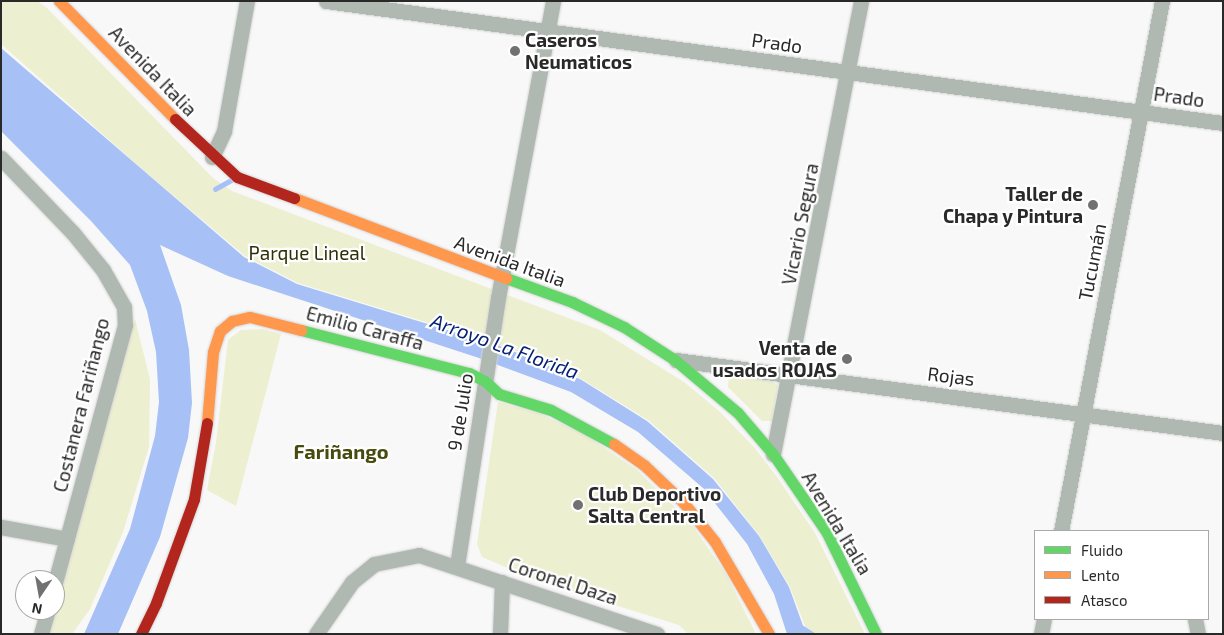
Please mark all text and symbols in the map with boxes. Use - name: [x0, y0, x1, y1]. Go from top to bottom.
- street label: Avenida Italia: [104, 21, 202, 121]
- street label: Prado: [750, 28, 804, 58]
- place label: Caseros Neumaticos: [525, 29, 632, 73]
- marker: Caseros Neumaticos: [509, 45, 521, 57]
- street label: Prado: [1152, 82, 1206, 112]
- street label: Vicario Segura: [777, 161, 823, 287]
- place label: Taller de Chapa y Pintura: [942, 183, 1083, 227]
- marker: Taller de Chapa y Pintura: [1087, 199, 1099, 211]
- street label: Tucumán: [1073, 221, 1111, 303]
- street label: Avenida Italia: [451, 230, 569, 292]
- park label: Parque Lineal: [249, 242, 365, 264]
- street label: Emilio Caraffa: [304, 301, 426, 355]
- water label: Arroyo La Florida: [428, 308, 582, 384]
- street label: Costanera Fariñango: [48, 315, 114, 495]
- place label: Venta de usados ROJAS: [712, 337, 837, 381]
- marker: Venta de usados ROJAS: [841, 353, 853, 365]
- street label: Rojas: [926, 362, 976, 390]
- street label: 9 de Julio: [443, 371, 477, 453]
- district label: Fariñango: [294, 439, 388, 463]
- street label: Avenida Italia: [797, 467, 877, 579]
- place label: Club Deportivo Salta Central: [588, 483, 721, 527]
- marker: Club Deportivo Salta Central: [572, 499, 584, 511]
- legend: [1034, 530, 1209, 620]
- text: Fluido: [1081, 541, 1123, 559]
- street label: Coronel Daza: [505, 553, 621, 609]
- text: Lento: [1081, 566, 1120, 584]
- north arrow: [15, 570, 65, 620]
- text: Atasco: [1081, 591, 1127, 609]
- text: N: [30, 600, 44, 619]

